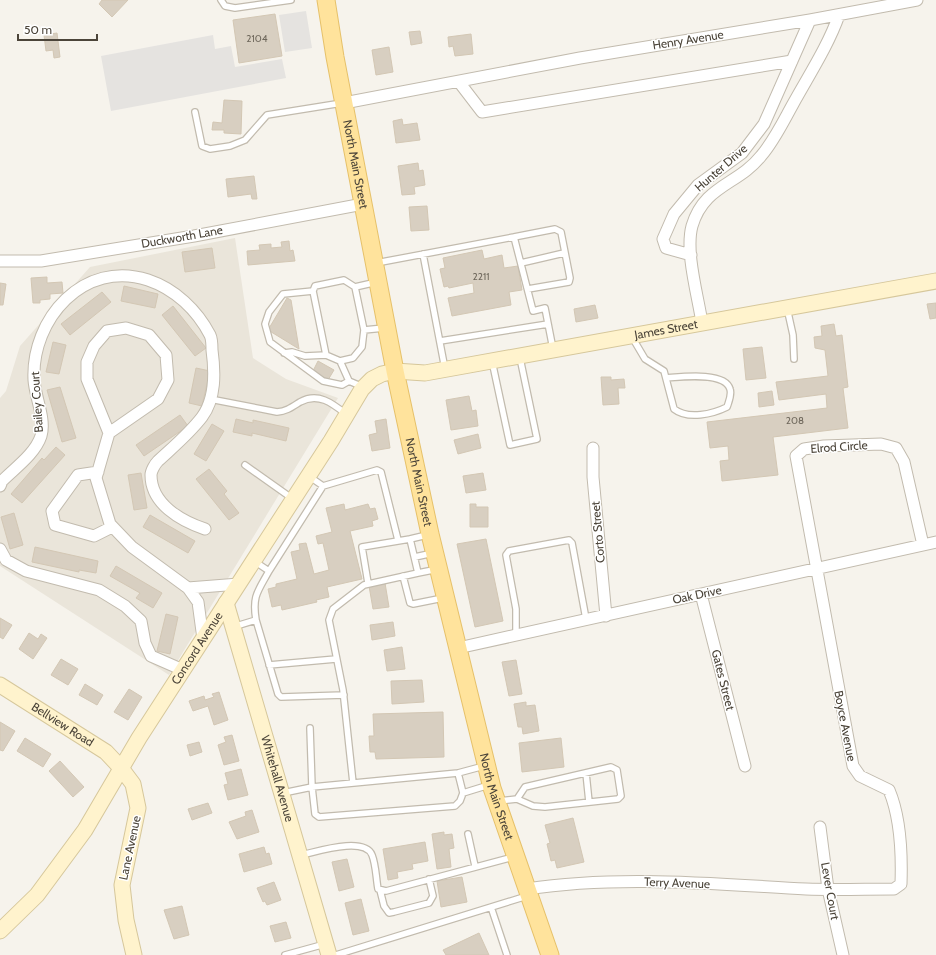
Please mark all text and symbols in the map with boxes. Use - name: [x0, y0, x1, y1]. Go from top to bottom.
- scale bar: [18, 16, 97, 42]
- text: 50 m: [24, 22, 52, 37]
- street label: Henry Avenue: [651, 26, 725, 53]
- house number: 2104: [246, 32, 268, 45]
- street label: North Main Street: [340, 119, 372, 210]
- street label: Hunter Drive: [691, 141, 750, 195]
- street label: Duckworth Lane: [140, 222, 224, 251]
- house number: 2211: [472, 270, 490, 283]
- street label: James Street: [632, 316, 699, 342]
- street label: Bailey Court: [27, 371, 46, 433]
- house number: 208: [786, 414, 804, 427]
- street label: North Main Street: [403, 436, 436, 528]
- street label: Elrod Circle: [810, 437, 868, 456]
- street label: Corto Street: [587, 501, 608, 563]
- street label: Oak Drive: [671, 582, 723, 607]
- street label: Concord Avenue: [168, 609, 226, 687]
- street label: Gates Street: [709, 648, 738, 712]
- street label: Boyce Avenue: [831, 689, 860, 763]
- street label: Bellview Road: [29, 699, 97, 749]
- street label: Whitehall Avenue: [258, 734, 298, 823]
- street label: North Main Street: [477, 751, 517, 842]
- street label: Lane Avenue: [115, 814, 144, 881]
- street label: Lever Court: [818, 861, 843, 921]
- street label: Terry Avenue: [644, 874, 710, 891]

